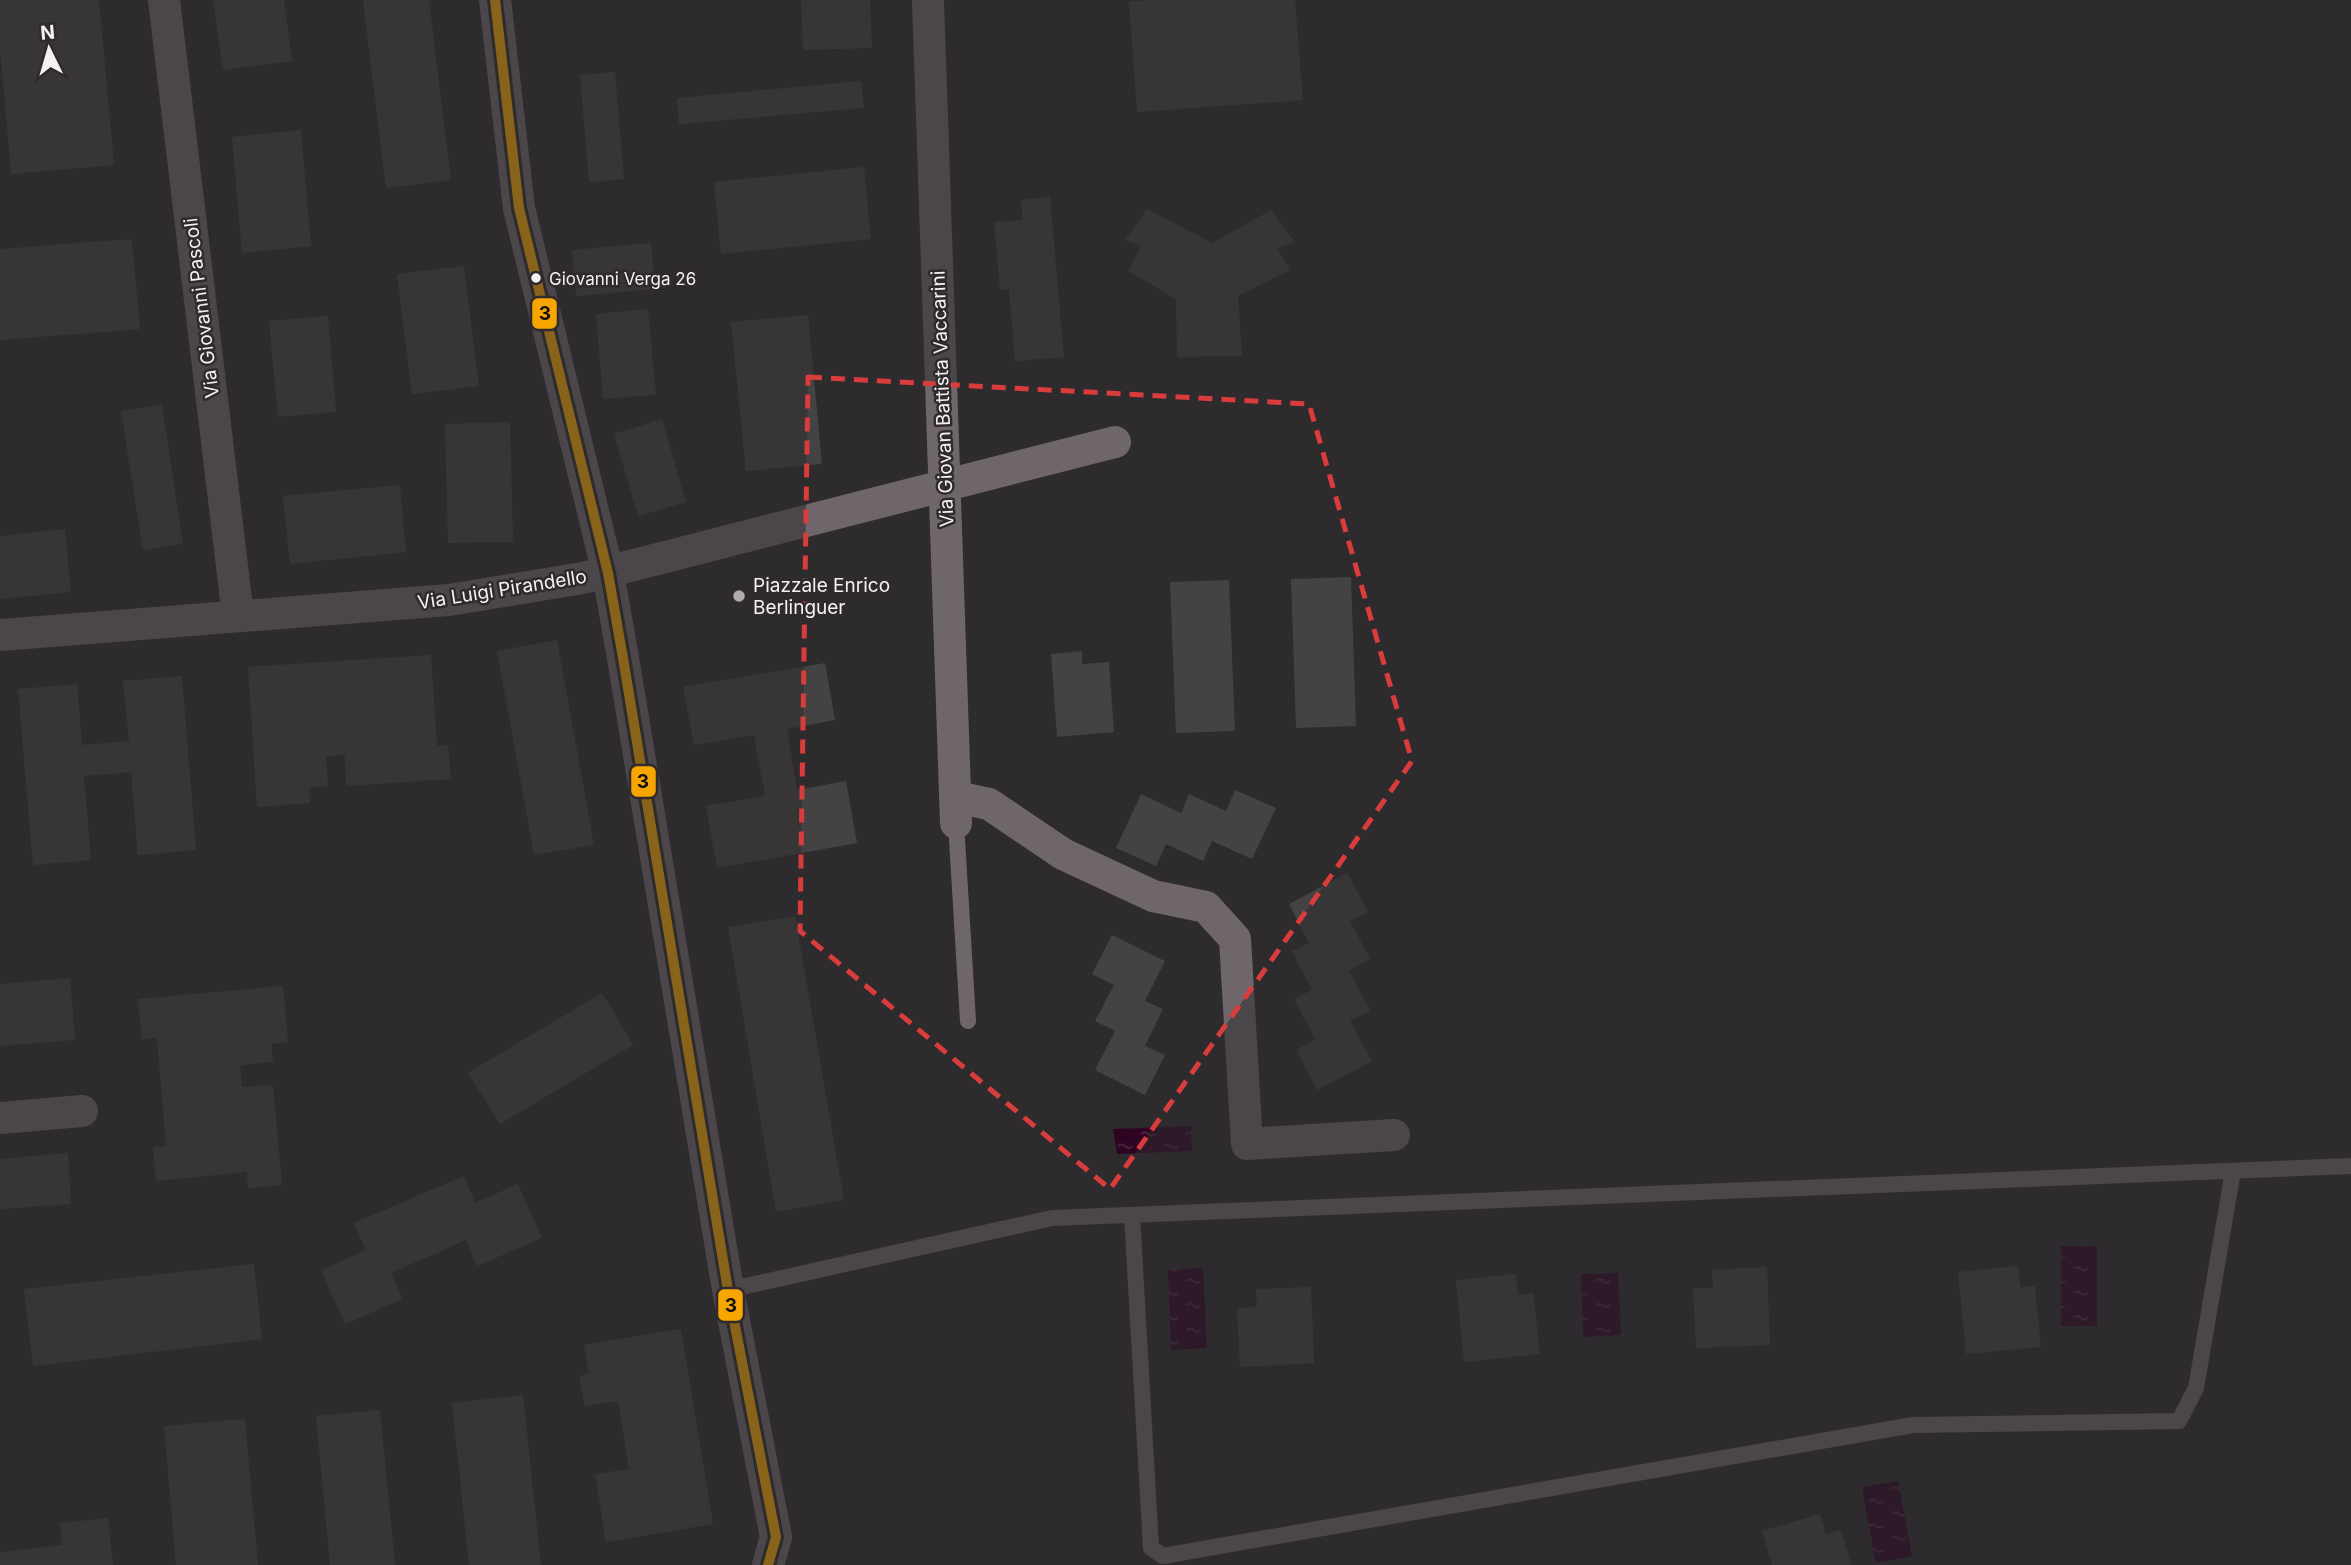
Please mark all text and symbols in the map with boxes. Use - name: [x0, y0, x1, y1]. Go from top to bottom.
- north arrow: [14, 14, 84, 84]
- text: N: [39, 20, 56, 45]
- street label: Via Giovanni Pascoli: [179, 216, 224, 399]
- place label: Giovanni Verga 26: [549, 269, 696, 289]
- street label: Via Giovan Battista Vaccarini: [927, 270, 958, 528]
- marker: Giovanni Verga 26: [529, 271, 543, 285]
- line badge: 3: [531, 297, 558, 330]
- text: 3: [539, 302, 551, 325]
- street label: Via Luigi Pirandello: [416, 565, 588, 614]
- place label: Piazzale Enrico Berlinguer: [753, 574, 890, 619]
- marker: Piazzale Enrico Berlinguer: [731, 588, 747, 604]
- line badge: 3: [630, 765, 657, 798]
- text: 3: [637, 770, 649, 793]
- line badge: 3: [717, 1288, 744, 1322]
- text: 3: [725, 1294, 737, 1317]

